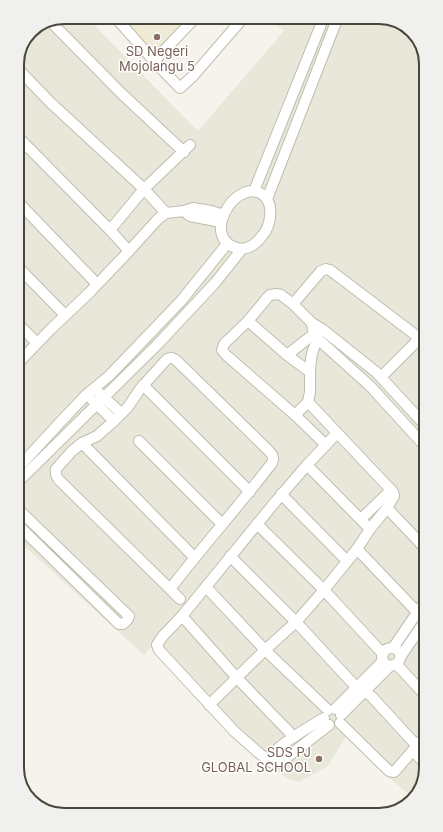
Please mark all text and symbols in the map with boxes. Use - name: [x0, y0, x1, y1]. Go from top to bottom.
- marker: SD Negeri Mojolangu 5: [152, 32, 162, 42]
- place label: SD Negeri Mojolangu 5: [119, 43, 195, 74]
- place label: SDS PJ GLOBAL SCHOOL: [201, 744, 311, 775]
- marker: SDS PJ GLOBAL SCHOOL: [314, 754, 324, 764]

